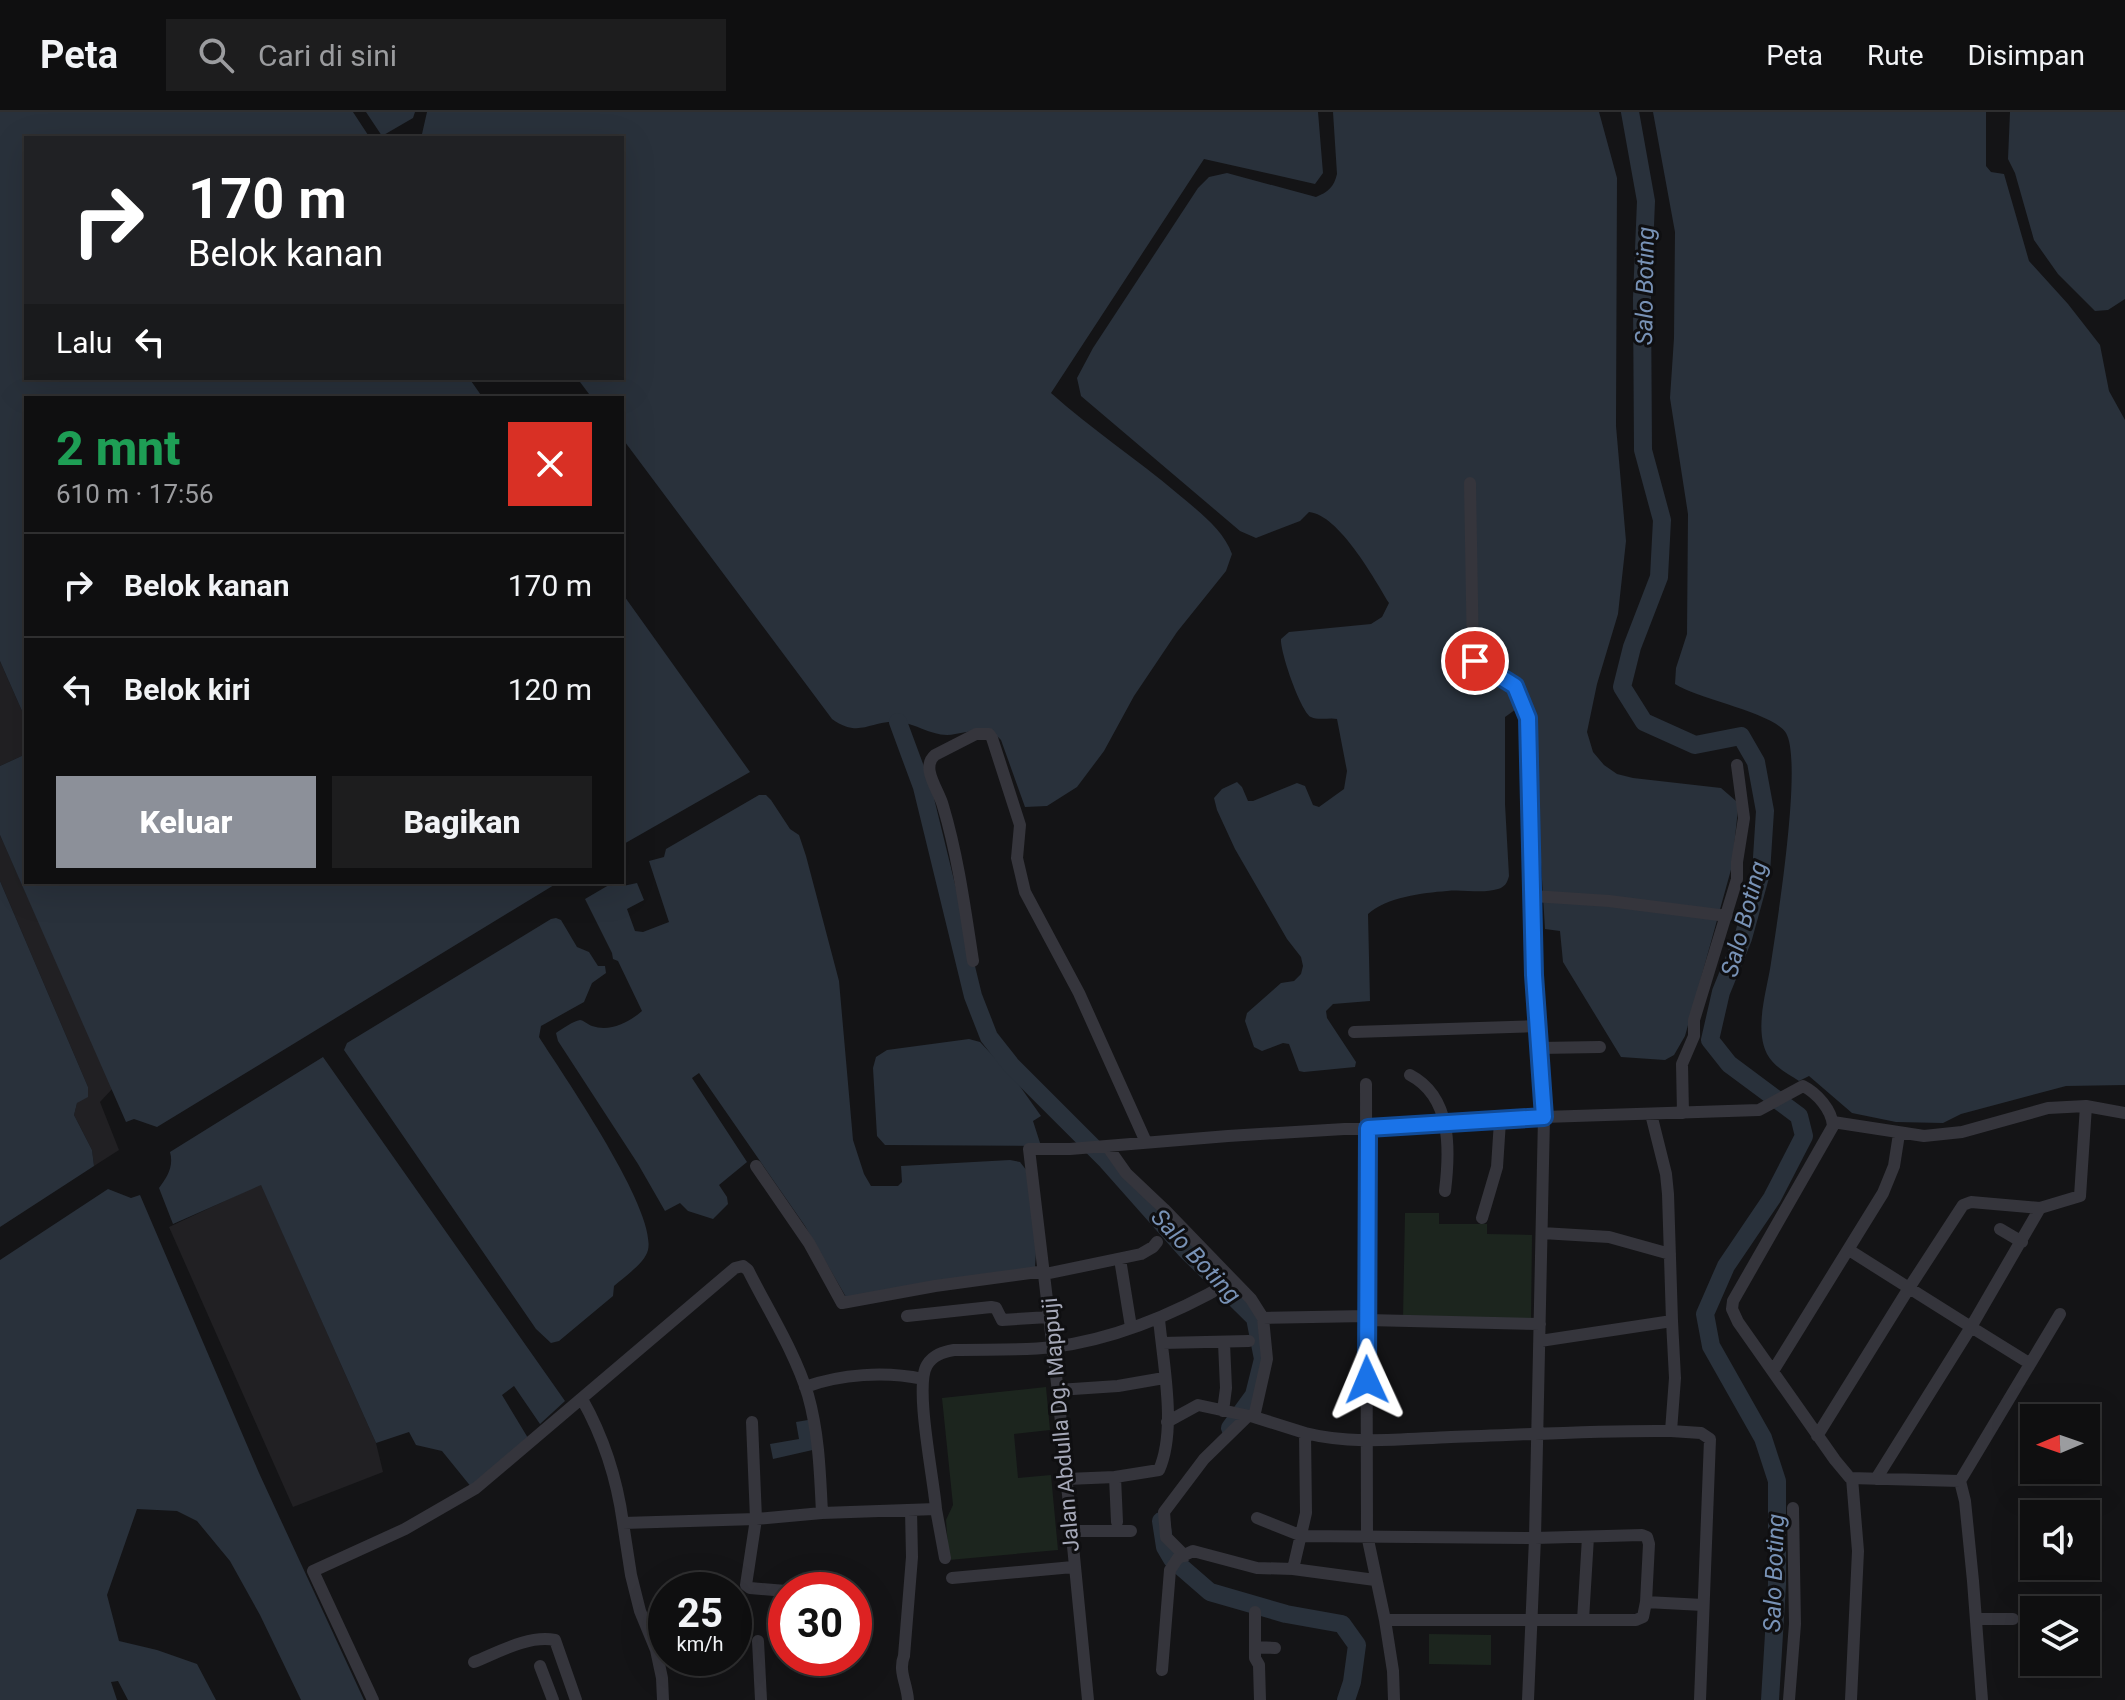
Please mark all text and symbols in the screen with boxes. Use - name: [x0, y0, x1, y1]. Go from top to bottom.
- search box: [166, 19, 726, 91]
- text: Peta: [40, 33, 118, 77]
- icon: search: [194, 33, 238, 77]
- text: Cari di sini: [258, 38, 397, 73]
- text: Peta: [1766, 39, 1823, 72]
- text: Rute: [1867, 39, 1924, 72]
- text: Disimpan: [1968, 39, 2085, 72]
- text: 170 m: [188, 166, 347, 232]
- icon: right: [56, 168, 160, 272]
- water label: Salo Boting: [1630, 227, 1660, 345]
- text: Belok kanan: [188, 233, 383, 275]
- icon: left: [128, 320, 172, 364]
- text: Lalu: [56, 325, 112, 360]
- text: 2 mnt: [56, 420, 180, 477]
- button: close: [508, 422, 592, 506]
- text: 610 m · 17:56: [56, 479, 214, 509]
- icon: right: [56, 563, 100, 607]
- text: Belok kanan: [124, 568, 289, 603]
- text: 170 m: [508, 568, 592, 603]
- pin: [1441, 627, 1509, 695]
- icon: arrive: [1453, 639, 1497, 683]
- icon: left: [56, 667, 100, 711]
- text: Belok kiri: [124, 672, 251, 707]
- text: 120 m: [508, 672, 592, 707]
- button: Keluar: [56, 776, 316, 868]
- button: Bagikan: [332, 776, 592, 868]
- water label: Salo Boting: [1715, 858, 1773, 980]
- water label: Salo Boting: [1145, 1203, 1247, 1309]
- street label: Jalan Abdulla Dg. Mappuji: [1037, 1297, 1084, 1553]
- position arrow: [1325, 1338, 1409, 1422]
- north arrow: [2020, 1404, 2100, 1484]
- map controls: [2020, 1404, 2100, 1676]
- button: sound: [2020, 1500, 2100, 1580]
- water label: Salo Boting: [1758, 1513, 1790, 1633]
- speed limit sign: 30: [768, 1572, 872, 1676]
- text: 25: [677, 1590, 723, 1637]
- button: layers: [2020, 1596, 2100, 1676]
- text: km/h: [677, 1632, 723, 1656]

